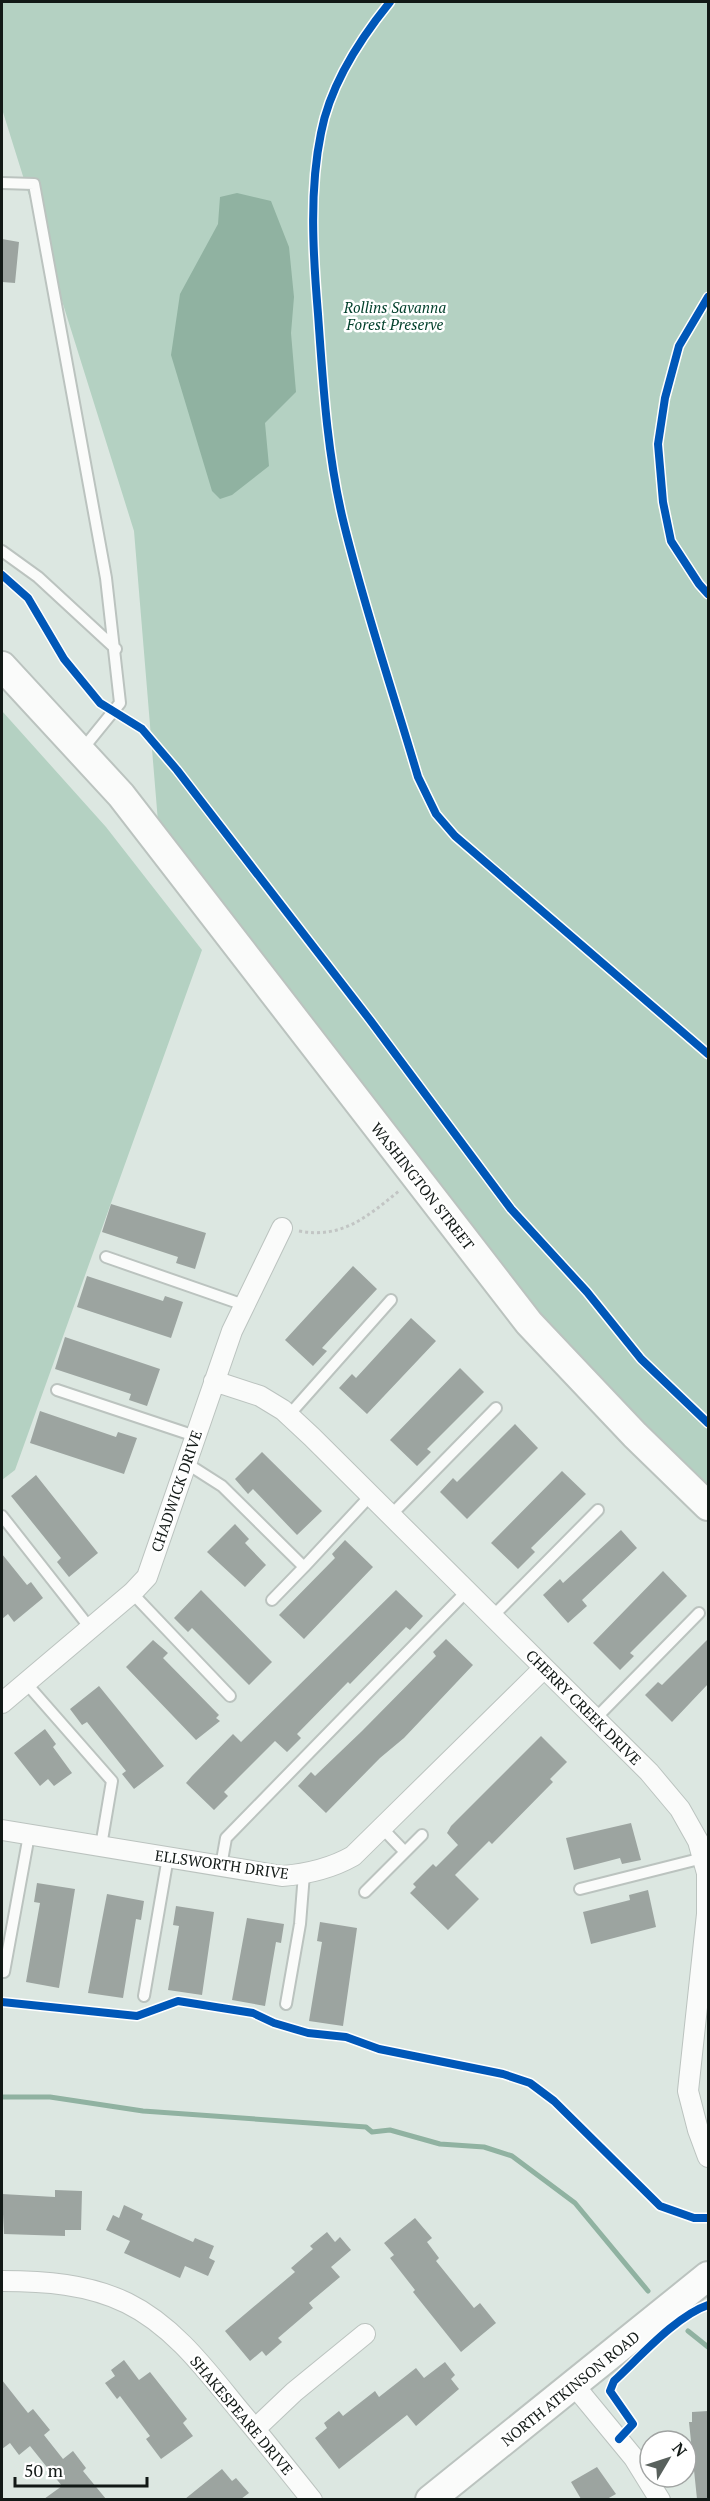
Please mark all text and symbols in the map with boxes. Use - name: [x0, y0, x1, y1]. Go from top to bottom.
- park label: Rollins Savanna Forest Preserve: [343, 297, 446, 334]
- street label: WASHINGTON STREET: [367, 1118, 479, 1254]
- street label: CHADWICK DRIVE: [146, 1427, 206, 1555]
- street label: CHERRY CREEK DRIVE: [522, 1645, 646, 1769]
- street label: ELLSWORTH DRIVE: [154, 1845, 290, 1883]
- street label: NORTH ATKINSON ROAD: [497, 2326, 643, 2450]
- street label: SHAKESPEARE DRIVE: [186, 2351, 298, 2479]
- north arrow: [638, 2429, 698, 2489]
- text: N: [667, 2438, 692, 2461]
- scale bar: [15, 2450, 147, 2488]
- text: 50 m: [24, 2458, 64, 2482]

